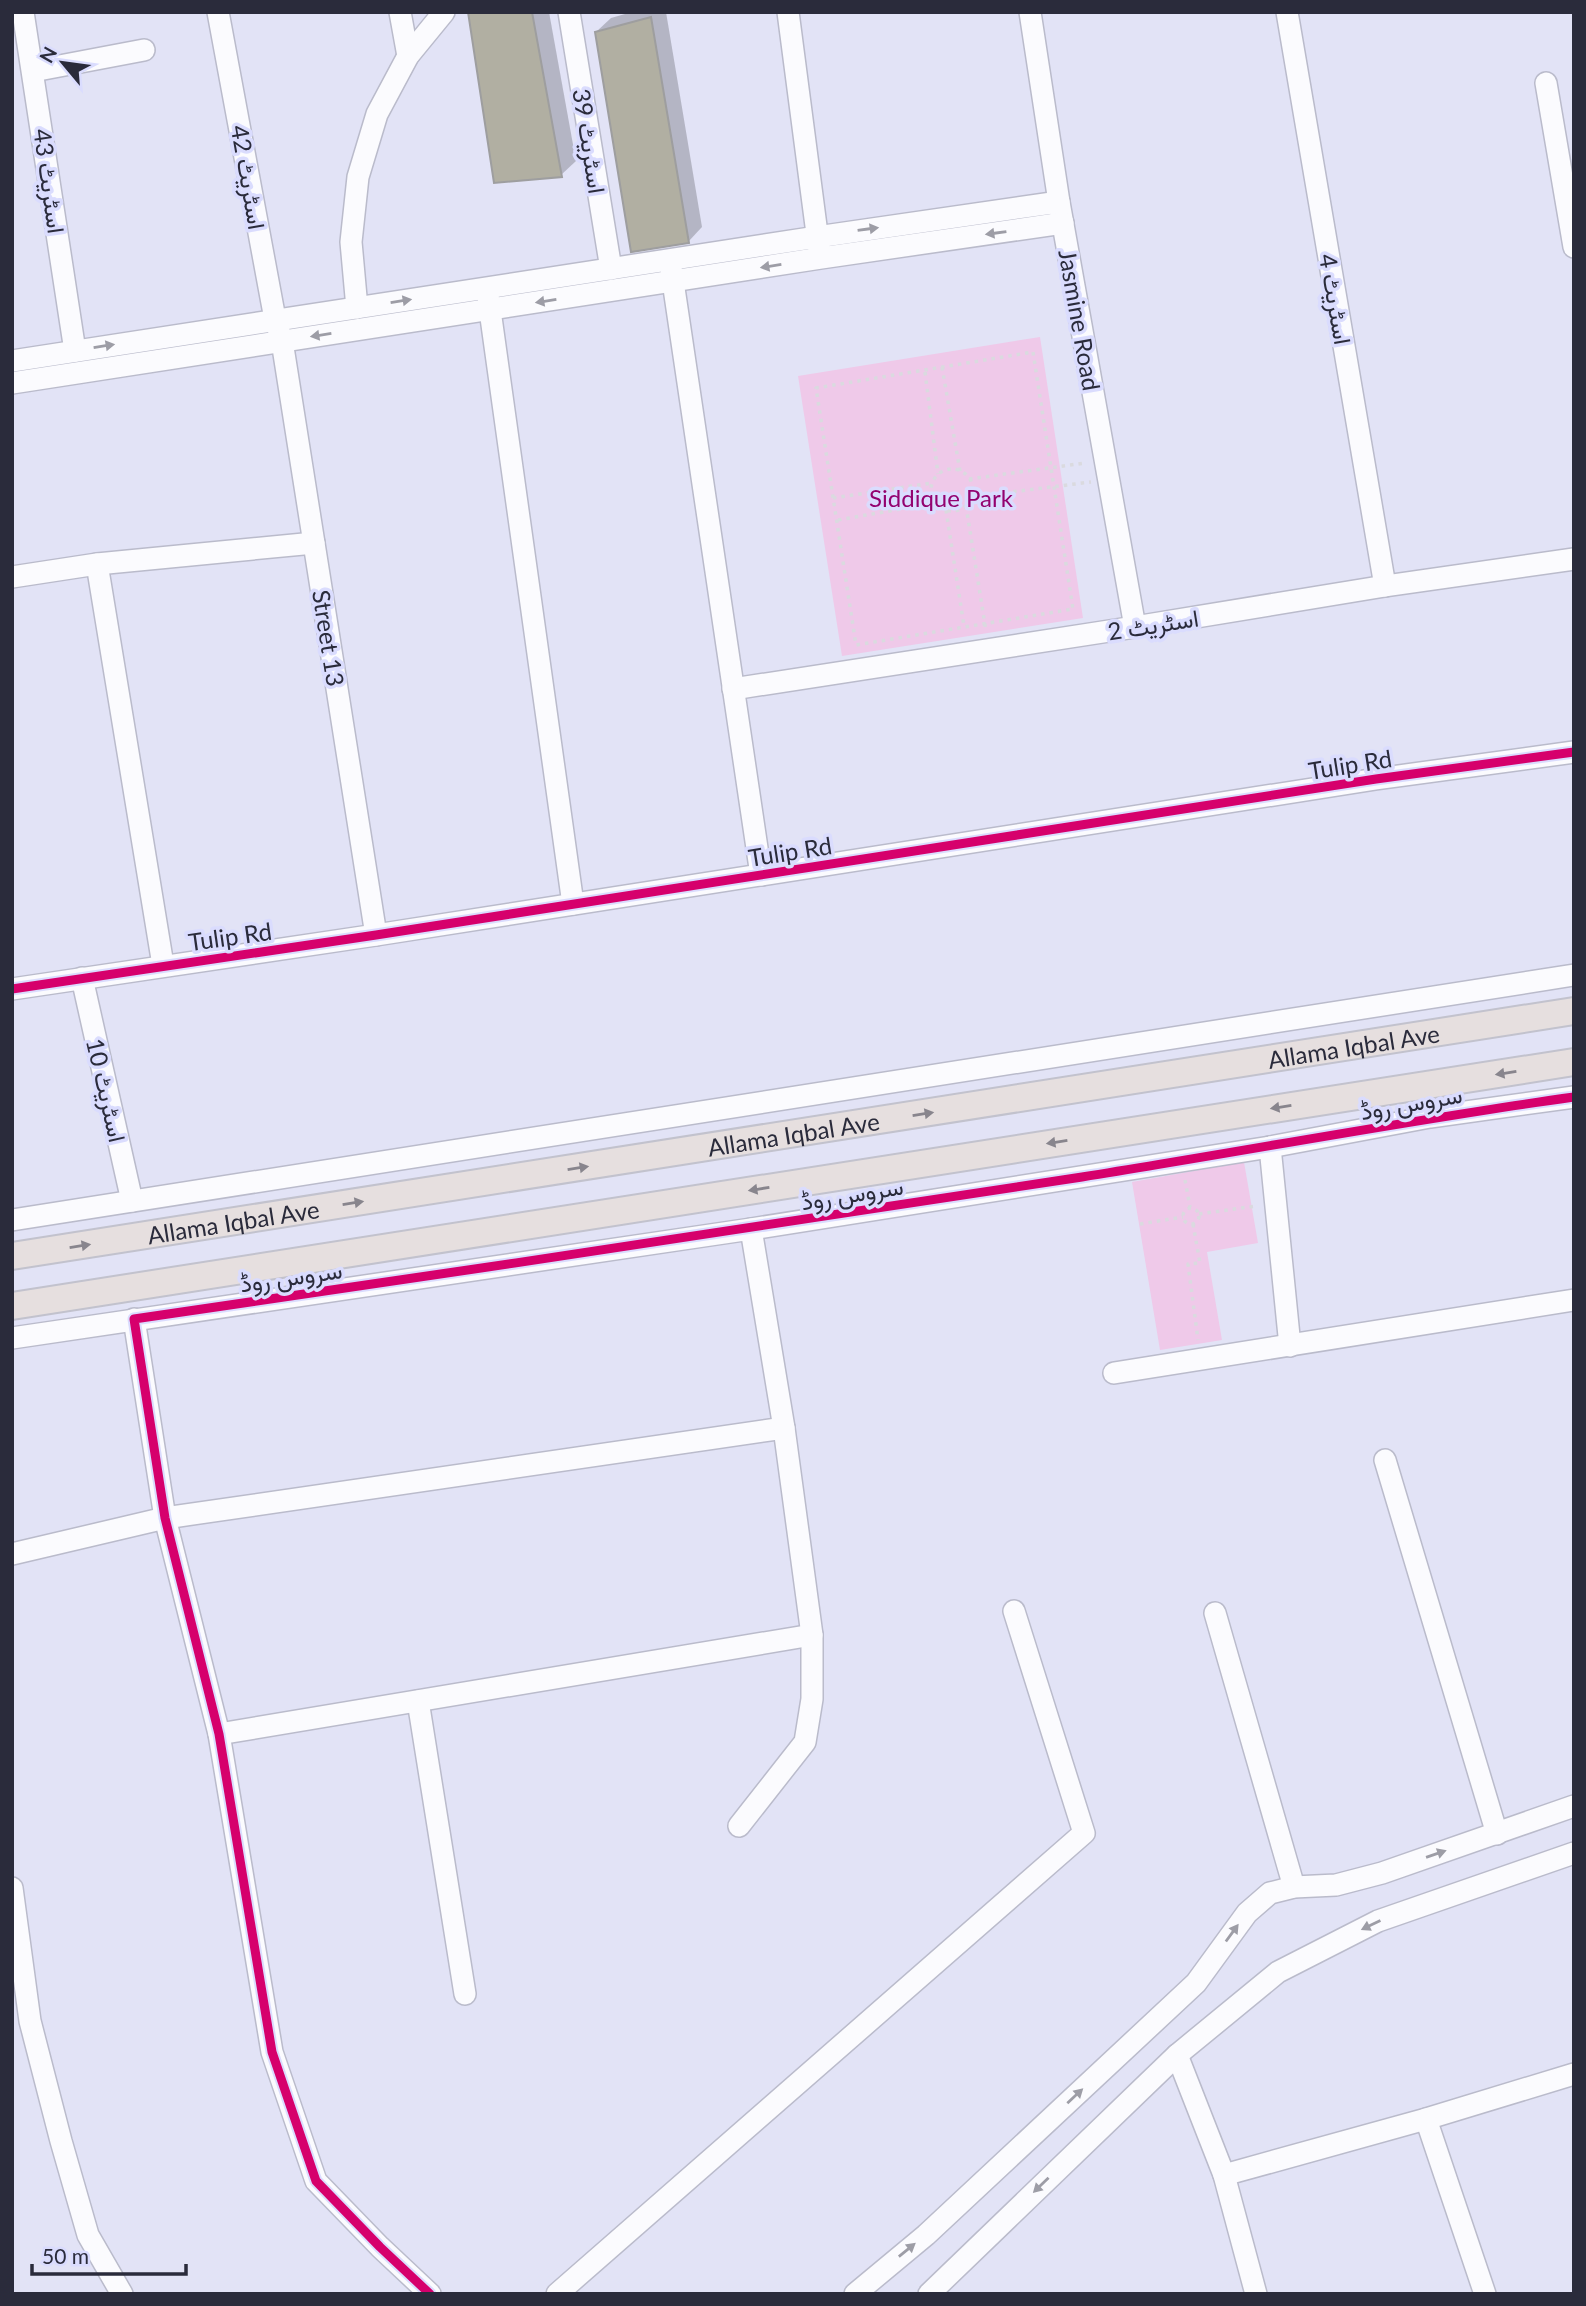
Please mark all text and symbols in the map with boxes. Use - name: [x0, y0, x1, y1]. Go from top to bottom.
- north arrow: [28, 28, 98, 98]
- text: N: [34, 43, 61, 66]
- street label: اسٹریٹ 39: [565, 87, 613, 196]
- street label: اسٹریٹ 42: [224, 122, 272, 232]
- street label: اسٹریٹ 43: [26, 127, 72, 236]
- one-way arrow: [858, 223, 880, 234]
- one-way arrow: [985, 228, 1007, 239]
- street label: Jasmine Road: [1053, 247, 1107, 393]
- street label: اسٹریٹ 4: [1312, 251, 1358, 347]
- one-way arrow: [760, 261, 782, 272]
- one-way arrow: [391, 295, 413, 306]
- one-way arrow: [535, 295, 557, 306]
- one-way arrow: [310, 330, 332, 341]
- one-way arrow: [93, 340, 115, 351]
- park label: Siddique Park: [869, 483, 1014, 512]
- street label: Street 13: [307, 588, 351, 688]
- street label: اسٹریٹ 2: [1105, 603, 1201, 647]
- street label: Tulip Rd: [1306, 743, 1394, 785]
- street label: Tulip Rd: [746, 830, 834, 872]
- street label: Tulip Rd: [186, 916, 274, 956]
- street label: Allama Iqbal Ave: [1266, 1018, 1442, 1073]
- street label: اسٹریٹ 10: [79, 1035, 133, 1145]
- one-way arrow: [1495, 1068, 1517, 1079]
- street label: سروس روڈ: [1358, 1079, 1465, 1127]
- one-way arrow: [1270, 1102, 1292, 1113]
- street label: Allama Iqbal Ave: [705, 1106, 881, 1161]
- one-way arrow: [913, 1108, 935, 1119]
- one-way arrow: [1045, 1137, 1067, 1148]
- one-way arrow: [567, 1162, 589, 1173]
- street label: سروس روڈ: [799, 1171, 905, 1217]
- one-way arrow: [748, 1184, 770, 1195]
- street label: Allama Iqbal Ave: [145, 1194, 321, 1249]
- one-way arrow: [342, 1197, 364, 1208]
- one-way arrow: [69, 1240, 91, 1251]
- street label: سروس روڈ: [238, 1254, 344, 1300]
- one-way arrow: [1426, 1848, 1447, 1859]
- one-way arrow: [1361, 1919, 1381, 1931]
- one-way arrow: [1225, 1924, 1239, 1942]
- one-way arrow: [1066, 2088, 1084, 2104]
- one-way arrow: [1033, 2177, 1050, 2193]
- scale bar: [32, 2232, 186, 2276]
- text: 50 m: [42, 2243, 89, 2268]
- one-way arrow: [899, 2243, 916, 2258]

